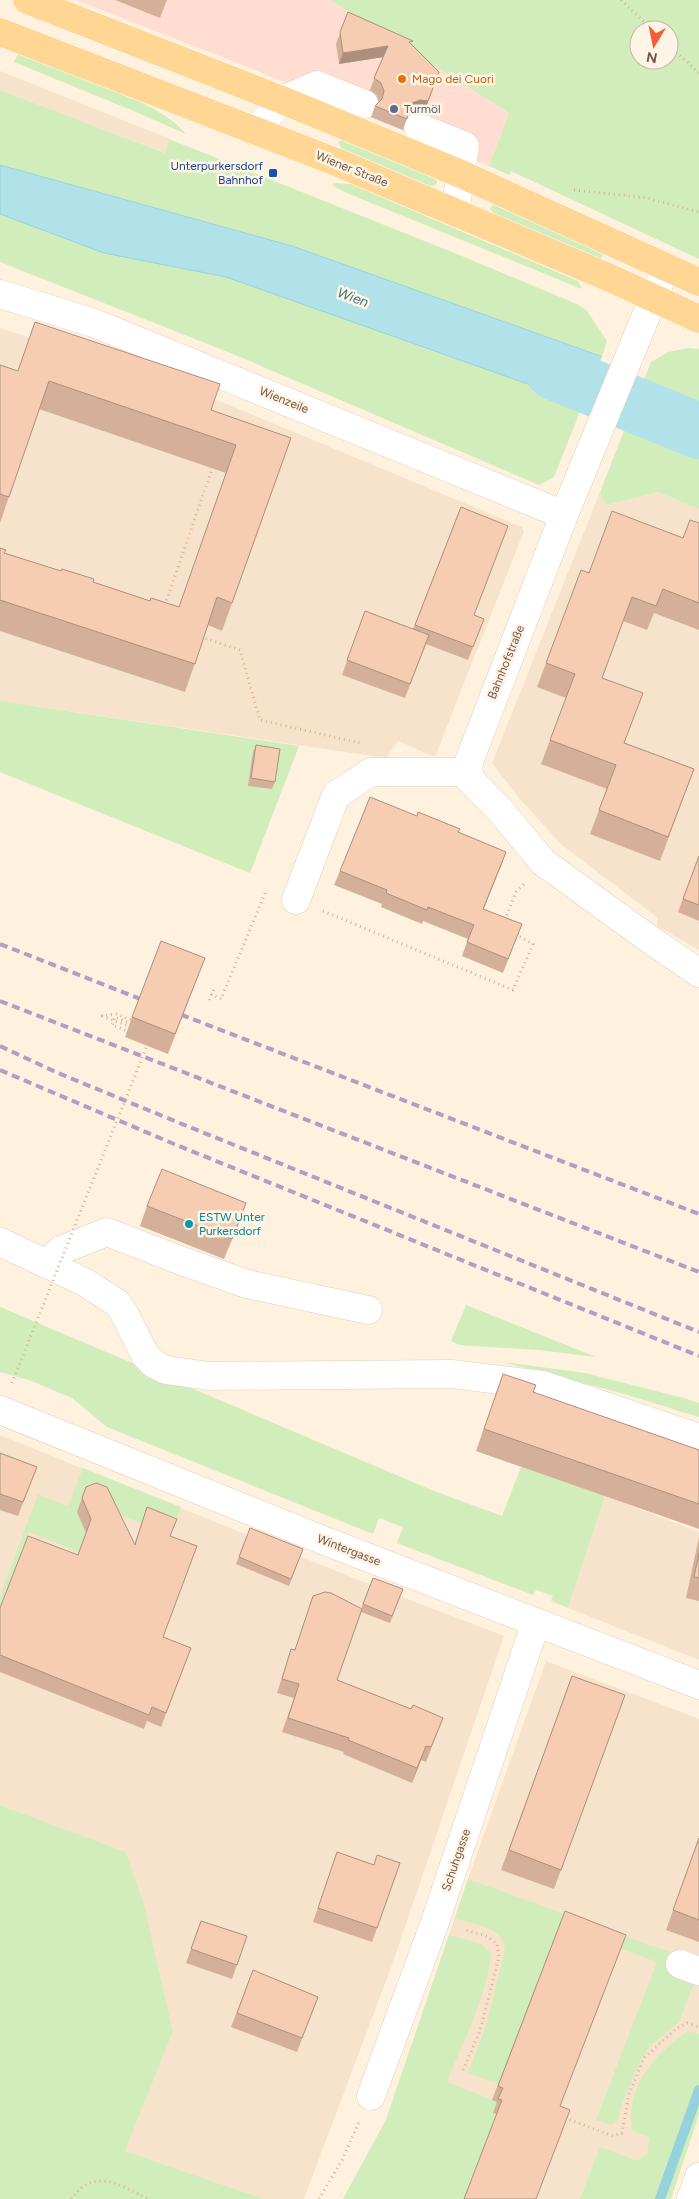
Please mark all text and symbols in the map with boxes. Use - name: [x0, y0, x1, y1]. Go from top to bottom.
- north arrow: [629, 20, 679, 70]
- text: N: [645, 48, 659, 67]
- place label: Mago dei Cuori: [412, 72, 494, 86]
- marker: Mago dei Cuori: [396, 73, 408, 85]
- place label: Turmöl: [404, 102, 441, 116]
- marker: Turmöl: [388, 103, 400, 115]
- street label: Wiener Straße: [314, 148, 391, 190]
- place label: Unterpurkersdorf Bahnhof: [170, 159, 264, 187]
- marker: Unterpurkersdorf Bahnhof: [267, 167, 279, 179]
- water label: Wien: [335, 284, 371, 311]
- street label: Wienzeile: [257, 384, 311, 416]
- street label: Bahnhofstraße: [485, 623, 527, 701]
- place label: ESTW Unter Purkersdorf: [199, 1210, 265, 1238]
- marker: ESTW Unter Purkersdorf: [183, 1218, 195, 1230]
- street label: Wintergasse: [315, 1531, 383, 1569]
- street label: Schuhgasse: [439, 1827, 473, 1893]

